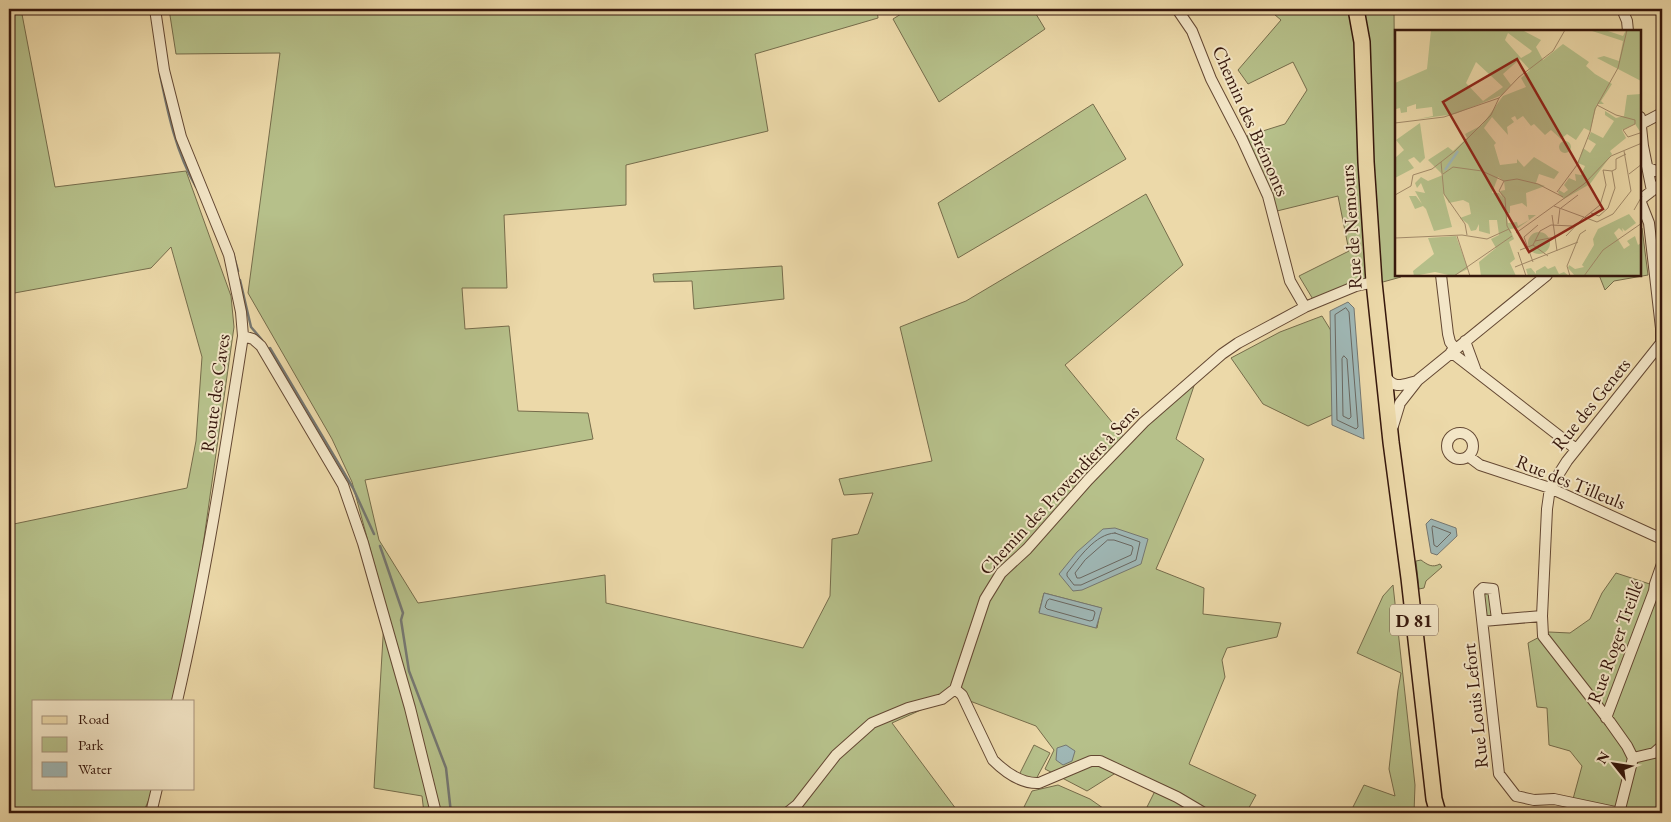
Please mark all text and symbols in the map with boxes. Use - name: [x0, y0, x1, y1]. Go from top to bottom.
- inset map: [1395, 30, 1641, 276]
- street label: Chemin des Brémonts: [1207, 42, 1295, 200]
- street label: Rue de Nemours: [1334, 164, 1368, 290]
- street label: Route des Caves: [194, 332, 236, 454]
- street label: Rue des Genets: [1546, 352, 1636, 456]
- street label: Chemin des Provendiers à Sens: [974, 400, 1144, 580]
- street label: Rue des Tilleuls: [1512, 449, 1630, 515]
- street label: Rue Roger Treillé: [1581, 577, 1649, 707]
- road number: D 81: [1390, 604, 1438, 636]
- street label: Rue Louis Lefort: [1456, 642, 1494, 770]
- legend: [32, 700, 195, 790]
- text: Road: [78, 709, 110, 728]
- text: Park: [78, 735, 105, 754]
- north arrow: [1588, 740, 1638, 790]
- text: N: [1592, 748, 1614, 767]
- text: Water: [78, 759, 112, 778]

